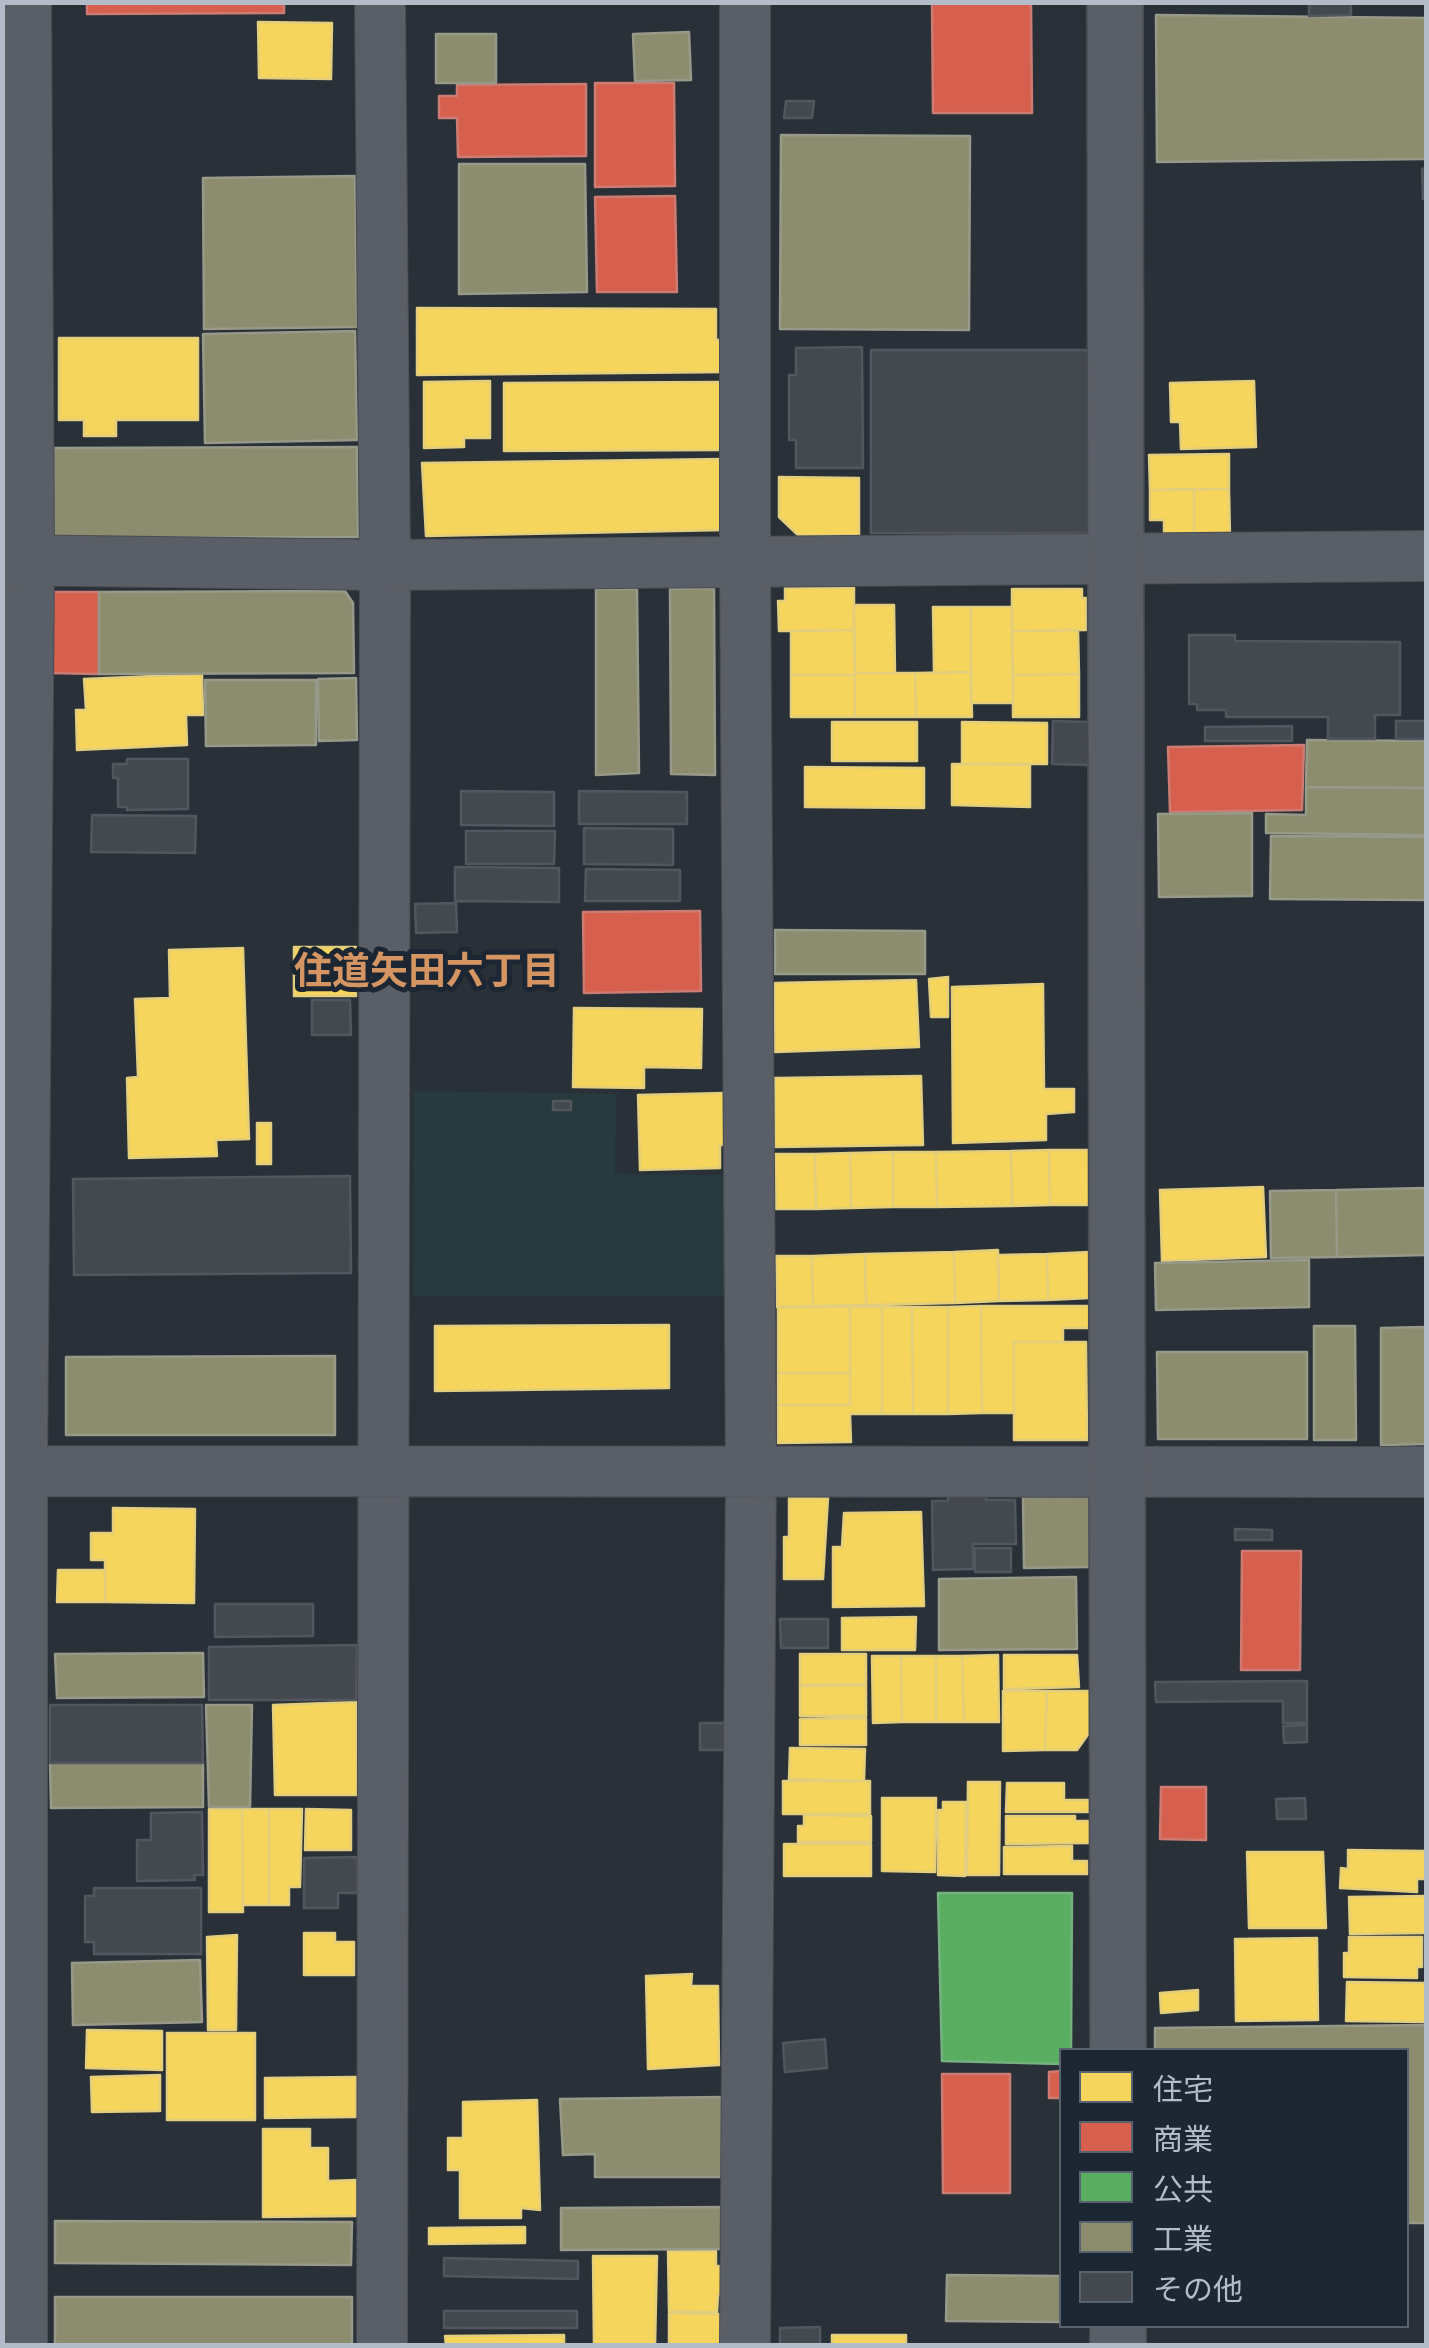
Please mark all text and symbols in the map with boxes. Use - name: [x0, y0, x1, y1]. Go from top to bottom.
- district label: 住道矢田六丁目: [294, 950, 560, 996]
- legend: [1059, 2048, 1409, 2328]
- text: 住宅: [1153, 2068, 1213, 2109]
- text: 商業: [1153, 2118, 1213, 2159]
- text: 公共: [1153, 2168, 1213, 2209]
- text: 工業: [1153, 2218, 1213, 2259]
- text: その他: [1153, 2268, 1243, 2309]

